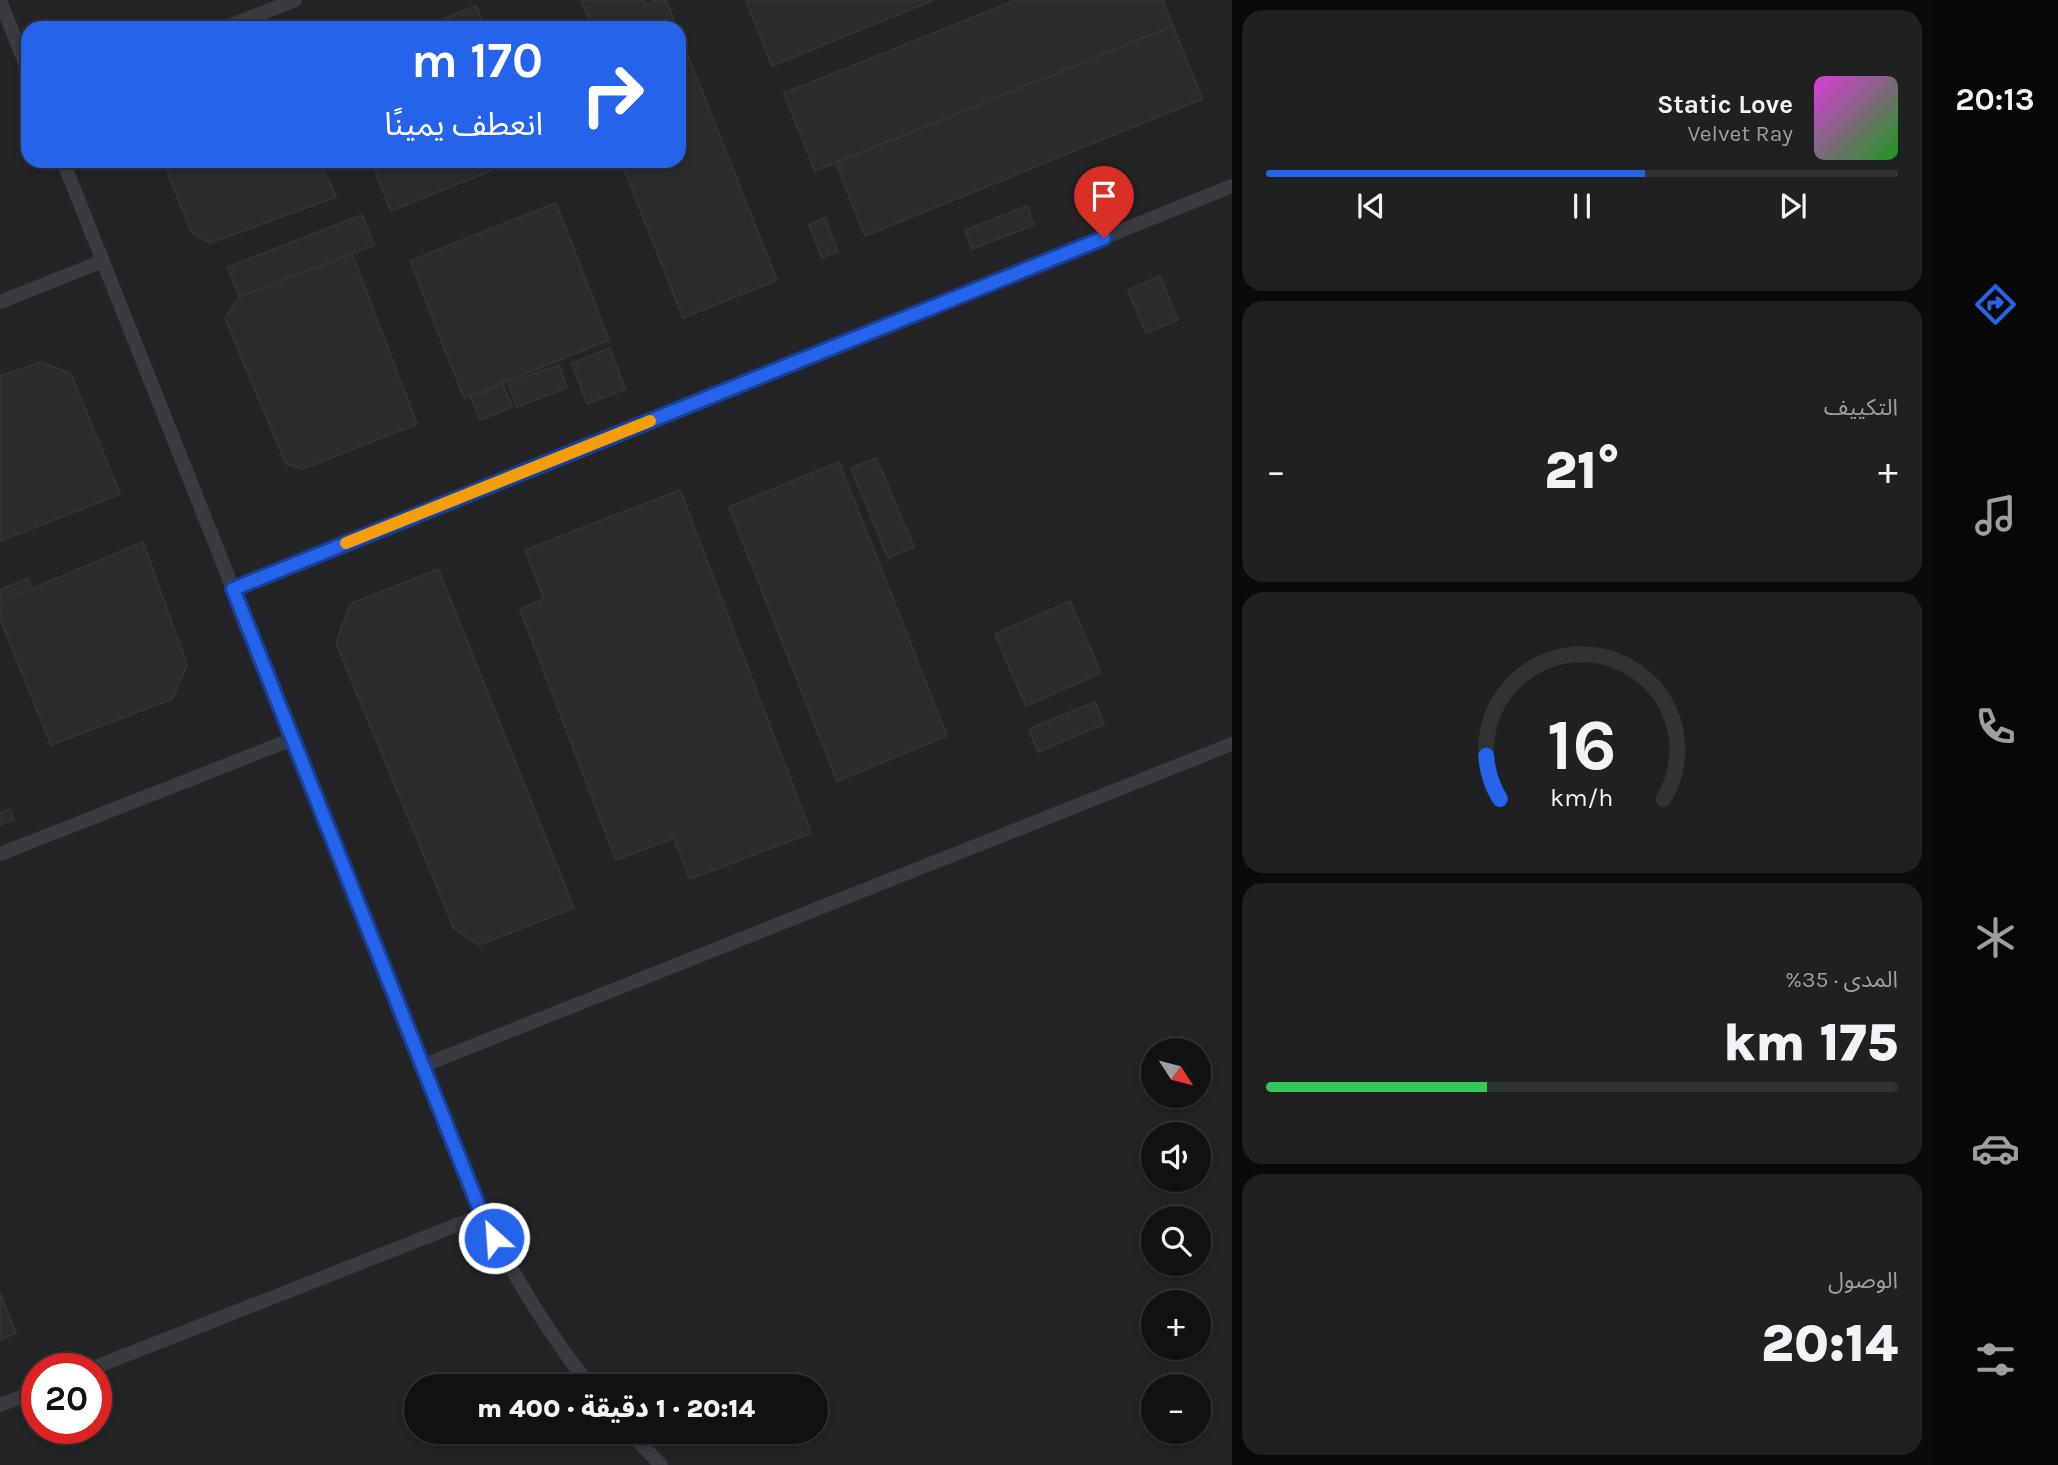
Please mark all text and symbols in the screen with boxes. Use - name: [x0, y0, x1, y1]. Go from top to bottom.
- text: 170 m: [411, 32, 543, 89]
- icon: right: [567, 49, 658, 140]
- text: 20:13: [1955, 81, 2035, 118]
- text: Static Love: [1657, 89, 1793, 120]
- text: انعطف يمينًا: [384, 106, 543, 143]
- text: Velvet Ray: [1688, 120, 1793, 147]
- pin: [1074, 166, 1134, 238]
- icon: arrive: [1085, 177, 1123, 215]
- icon: previous: [1352, 187, 1390, 225]
- icon: pause: [1563, 187, 1601, 225]
- icon: next: [1774, 187, 1812, 225]
- icon: directions: [1971, 280, 2020, 329]
- text: التكييف: [1824, 394, 1898, 421]
- text: 21°: [1544, 440, 1620, 501]
- text: −: [1266, 449, 1286, 494]
- text: +: [1878, 449, 1898, 494]
- icon: music: [1971, 491, 2020, 540]
- text: 16: [1547, 702, 1617, 787]
- icon: phone: [1971, 702, 2020, 751]
- text: km/h: [1550, 782, 1614, 811]
- icon: climate: [1971, 913, 2020, 962]
- text: المدى · 35%: [1785, 966, 1898, 993]
- text: 175 km: [1723, 1012, 1898, 1073]
- north arrow: [1141, 1038, 1211, 1108]
- map controls: [1141, 1038, 1211, 1444]
- button: sound: [1141, 1122, 1211, 1192]
- icon: car: [1971, 1124, 2020, 1173]
- position arrow: [457, 1201, 531, 1275]
- button: search: [1141, 1206, 1211, 1276]
- text: الوصول: [1828, 1267, 1898, 1294]
- button: +: [1141, 1290, 1211, 1360]
- text: 20:14: [1761, 1313, 1898, 1374]
- icon: filters: [1971, 1335, 2020, 1384]
- speed limit sign: 20: [21, 1353, 112, 1444]
- button: −: [1141, 1374, 1211, 1444]
- text: 20:14 · 1 دقيقة · 400 m: [477, 1393, 755, 1424]

